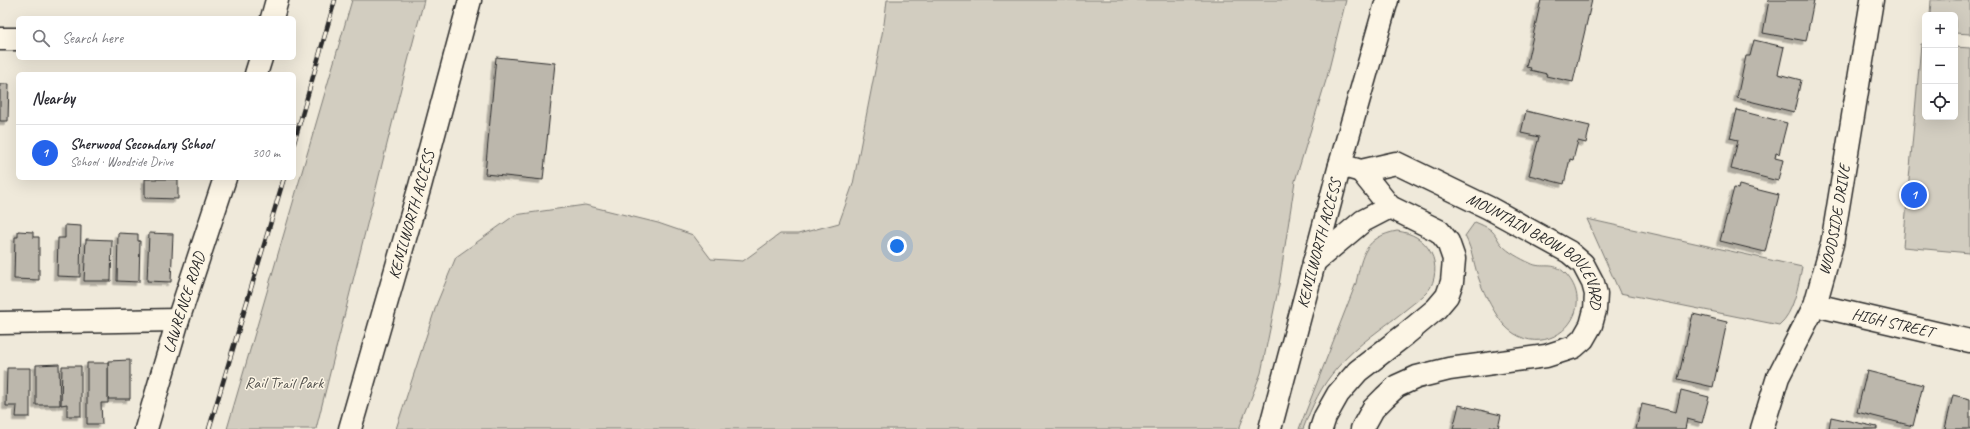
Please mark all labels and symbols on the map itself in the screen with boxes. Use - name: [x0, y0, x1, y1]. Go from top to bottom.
- street label: KENILWORTH ACCESS: [384, 146, 440, 281]
- street label: WOODSIDE DRIVE: [1814, 161, 1855, 277]
- street label: KENILWORTH ACCESS: [1293, 175, 1346, 310]
- pin: 1: [1901, 180, 1927, 210]
- street label: MOUNTAIN BROW BOULEVARD: [1463, 189, 1606, 311]
- your location: [887, 236, 907, 256]
- street label: LAWRENCE ROAD: [159, 248, 210, 355]
- street label: HIGH STREET: [1850, 304, 1939, 343]
- park label: Rail Trail Park: [245, 373, 324, 393]

